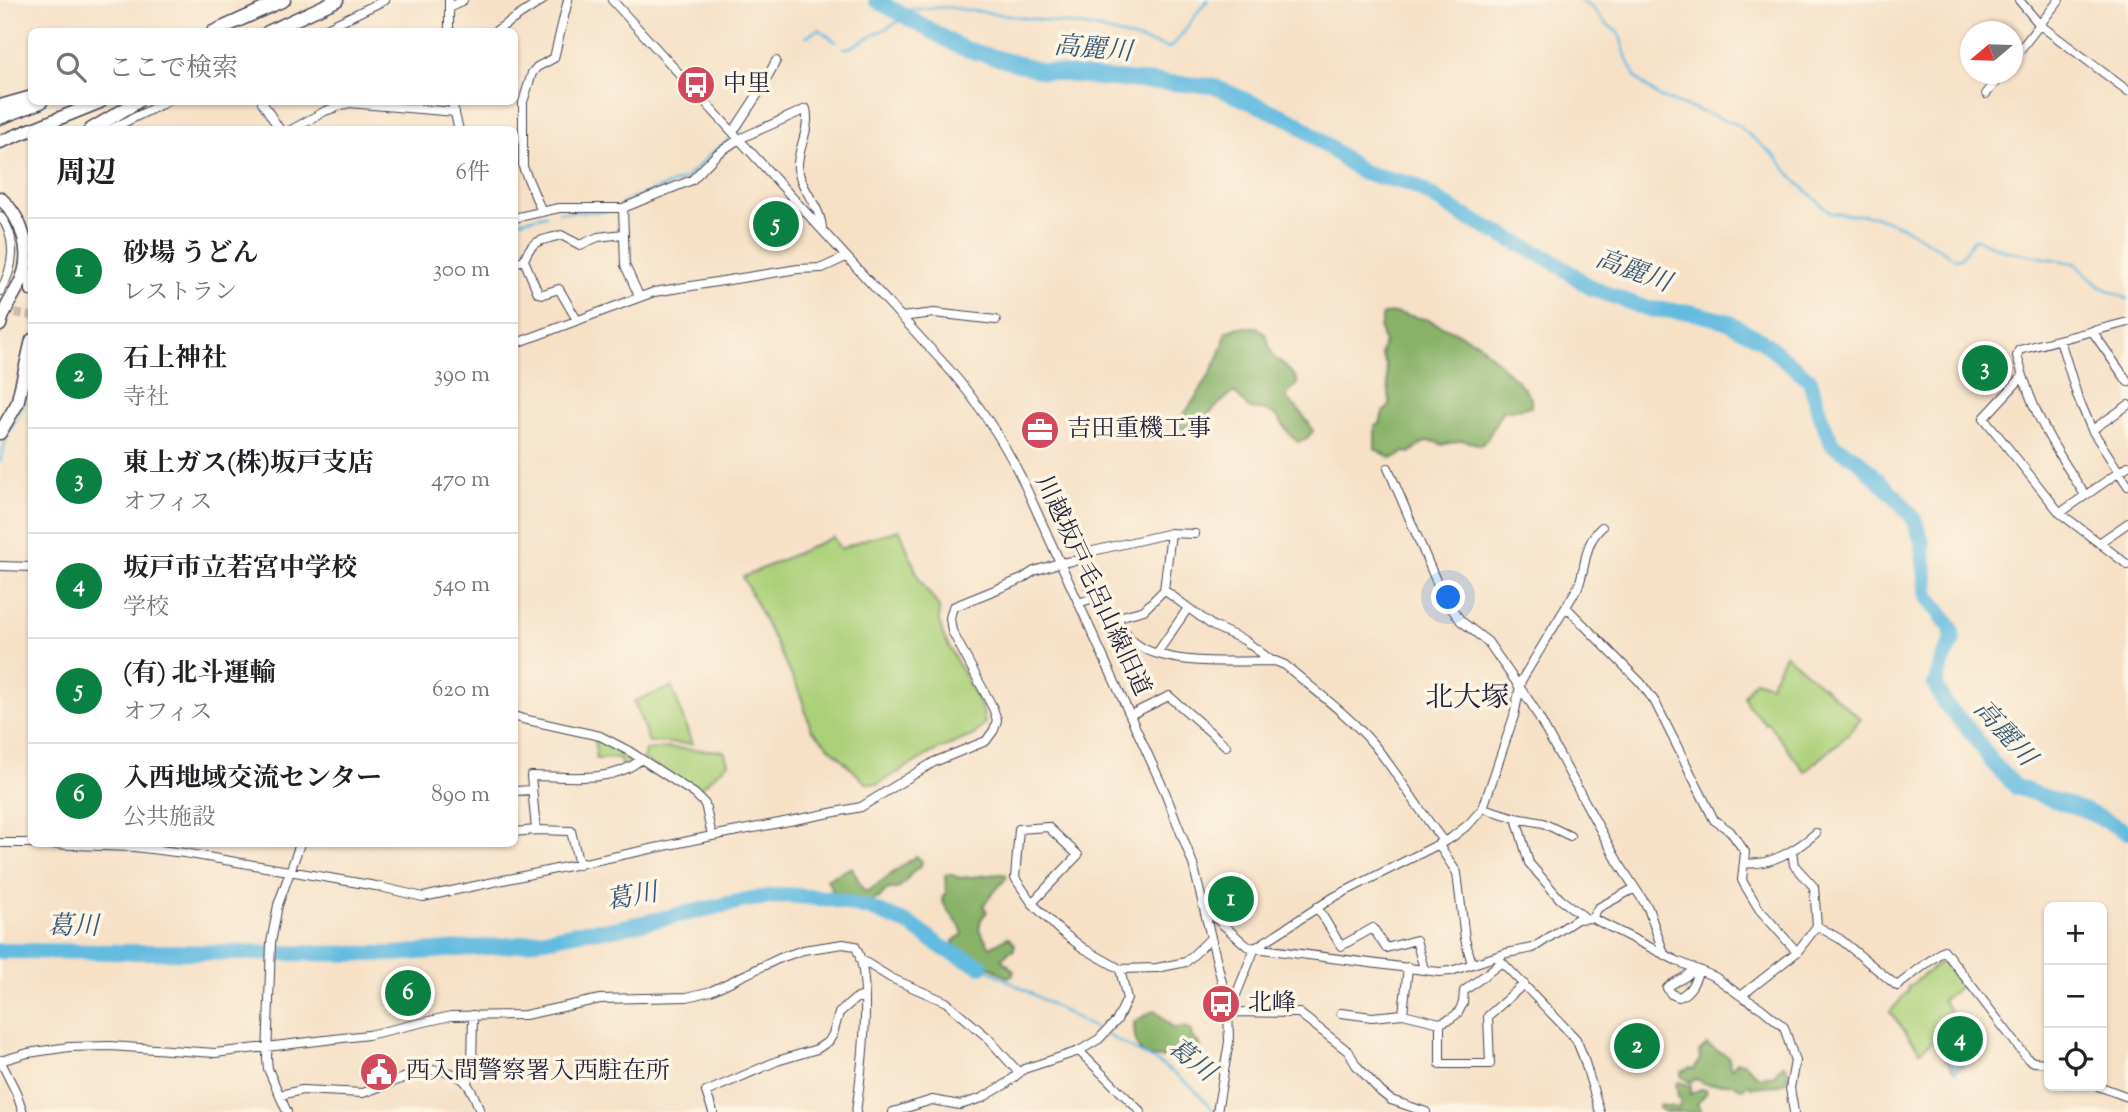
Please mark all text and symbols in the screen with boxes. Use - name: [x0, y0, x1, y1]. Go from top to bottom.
- north arrow: [1960, 21, 2023, 84]
- search box: [28, 28, 518, 105]
- water label: 高麗川: [1053, 28, 1136, 72]
- icon: search: [52, 48, 90, 86]
- text: ここで検索: [108, 51, 238, 88]
- bus stop icon: 中里: [675, 64, 717, 106]
- place label: 中里: [723, 68, 771, 102]
- text: 周辺: [56, 153, 116, 196]
- text: 6件: [456, 157, 490, 190]
- pin: 5: [753, 198, 799, 250]
- text: 砂場 うどん: [123, 236, 259, 273]
- water label: 高麗川: [1590, 241, 1679, 304]
- text: 1: [75, 254, 83, 287]
- text: 300 m: [433, 254, 490, 287]
- text: レストラン: [123, 277, 237, 310]
- text: 石上神社: [123, 341, 227, 378]
- pin: 3: [1962, 342, 2008, 394]
- text: 2: [74, 359, 84, 392]
- text: 390 m: [434, 359, 490, 392]
- text: 寺社: [123, 382, 169, 415]
- office icon: 吉田重機工事: [1019, 409, 1061, 451]
- place label: 吉田重機工事: [1067, 413, 1211, 447]
- text: 東上ガス(株)坂戸支店: [123, 446, 374, 483]
- text: 3: [74, 464, 84, 497]
- text: 470 m: [431, 464, 490, 497]
- street label: 川越坂戸毛呂山線旧道: [1026, 470, 1158, 702]
- text: オフィス: [123, 487, 212, 520]
- text: 坂戸市立若宮中学校: [123, 551, 357, 588]
- text: 4: [73, 569, 85, 602]
- text: 540 m: [435, 569, 490, 602]
- your location: [1431, 580, 1465, 614]
- text: 学校: [123, 592, 169, 625]
- text: (有) 北斗運輸: [123, 656, 276, 693]
- text: 5: [75, 674, 83, 707]
- text: 620 m: [432, 674, 490, 707]
- district label: 北大塚: [1425, 679, 1509, 719]
- water label: 高麗川: [1964, 693, 2046, 778]
- text: オフィス: [123, 697, 212, 730]
- text: 入西地域交流センター: [123, 761, 382, 798]
- text: 6: [73, 779, 85, 812]
- text: 890 m: [431, 779, 490, 812]
- text: 公共施設: [123, 802, 215, 835]
- pin: 1: [1208, 873, 1254, 925]
- water label: 葛川: [603, 874, 664, 921]
- map controls: [2044, 902, 2107, 1091]
- button: +: [2044, 902, 2107, 965]
- water label: 葛川: [47, 909, 102, 946]
- button: −: [2044, 965, 2107, 1028]
- pin: 6: [385, 967, 431, 1019]
- bus stop icon: 北峰: [1200, 983, 1242, 1025]
- place label: 北峰: [1248, 987, 1296, 1021]
- pin: 4: [1937, 1013, 1983, 1065]
- pin: 2: [1614, 1020, 1660, 1072]
- button: locate: [2044, 1028, 2107, 1091]
- water label: 葛川: [1159, 1030, 1225, 1093]
- public building icon: 西入間警察署入西駐在所: [358, 1051, 400, 1093]
- place label: 西入間警察署入西駐在所: [406, 1055, 670, 1089]

